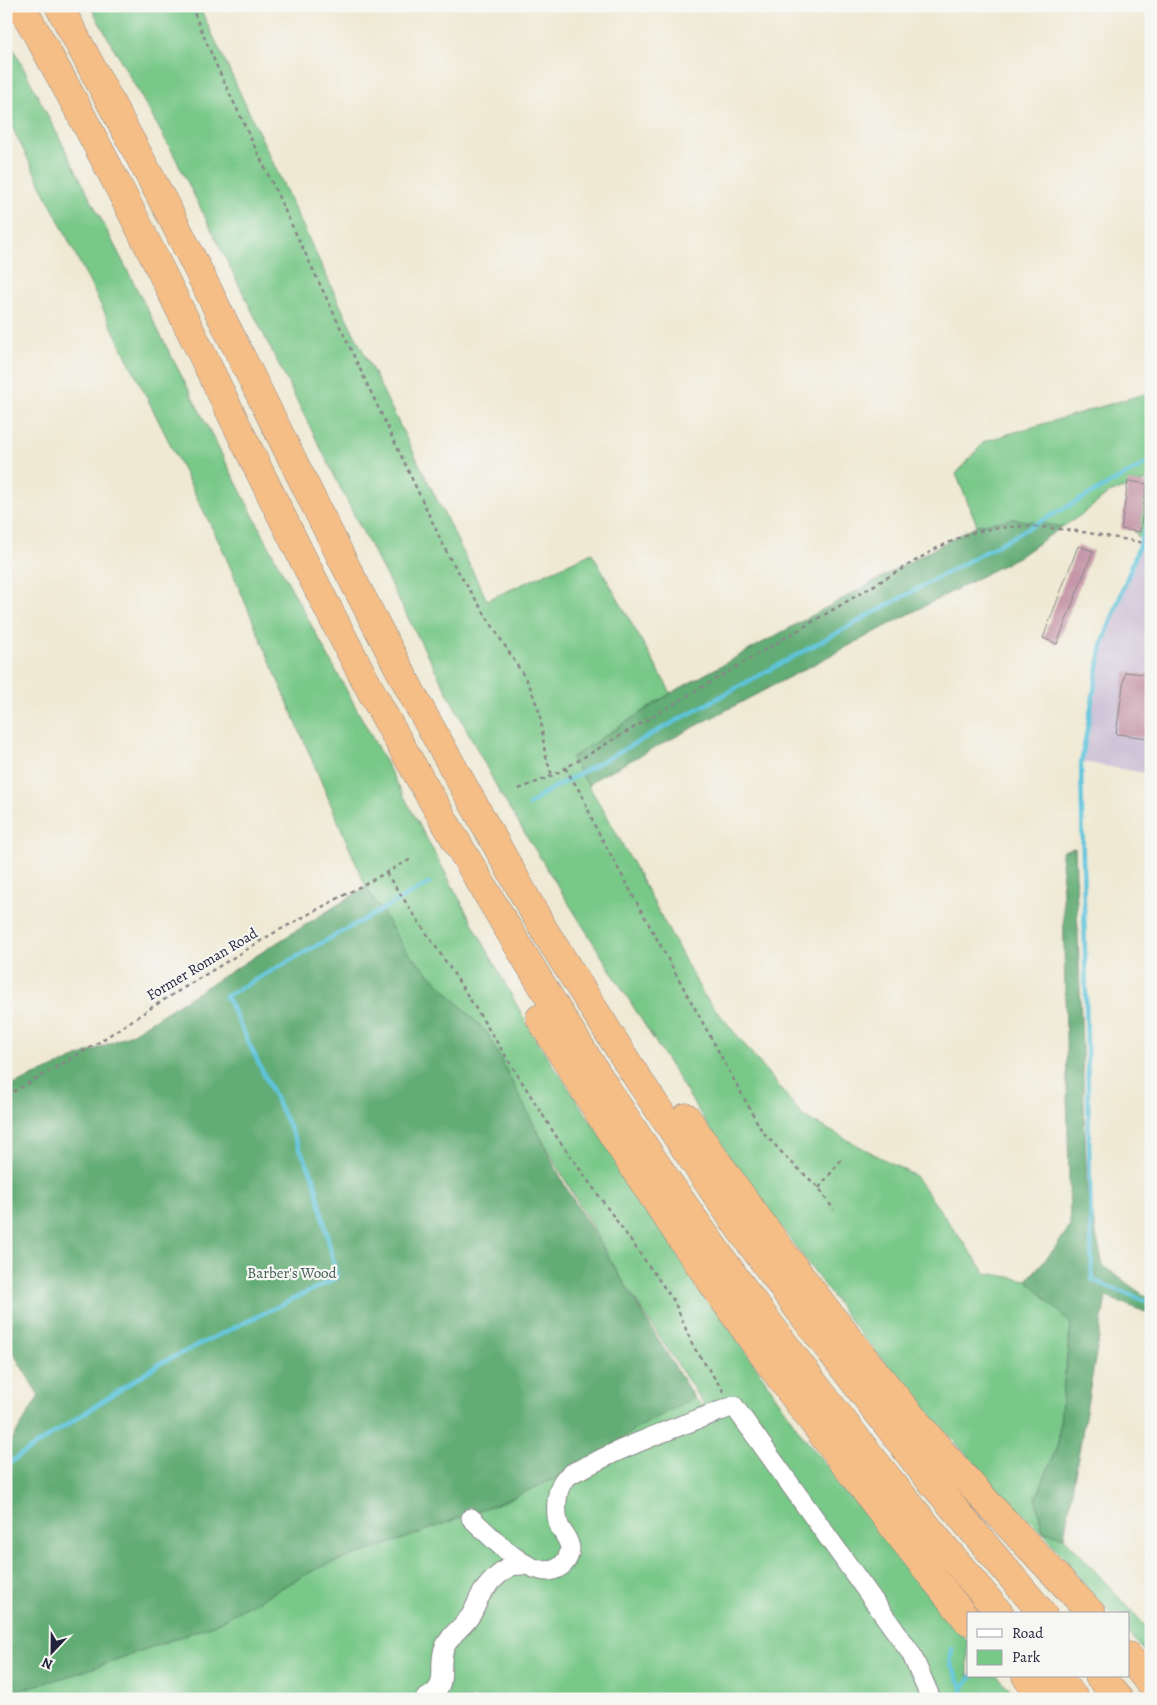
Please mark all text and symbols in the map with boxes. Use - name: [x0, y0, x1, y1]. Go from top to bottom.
- street label: Former Roman Road: [143, 922, 262, 1005]
- park label: Barber's Wood: [247, 1263, 338, 1283]
- legend: [967, 1612, 1130, 1678]
- text: Road: [1012, 1623, 1044, 1643]
- north arrow: [28, 1628, 78, 1678]
- text: Park: [1012, 1647, 1041, 1667]
- text: N: [39, 1653, 56, 1674]

